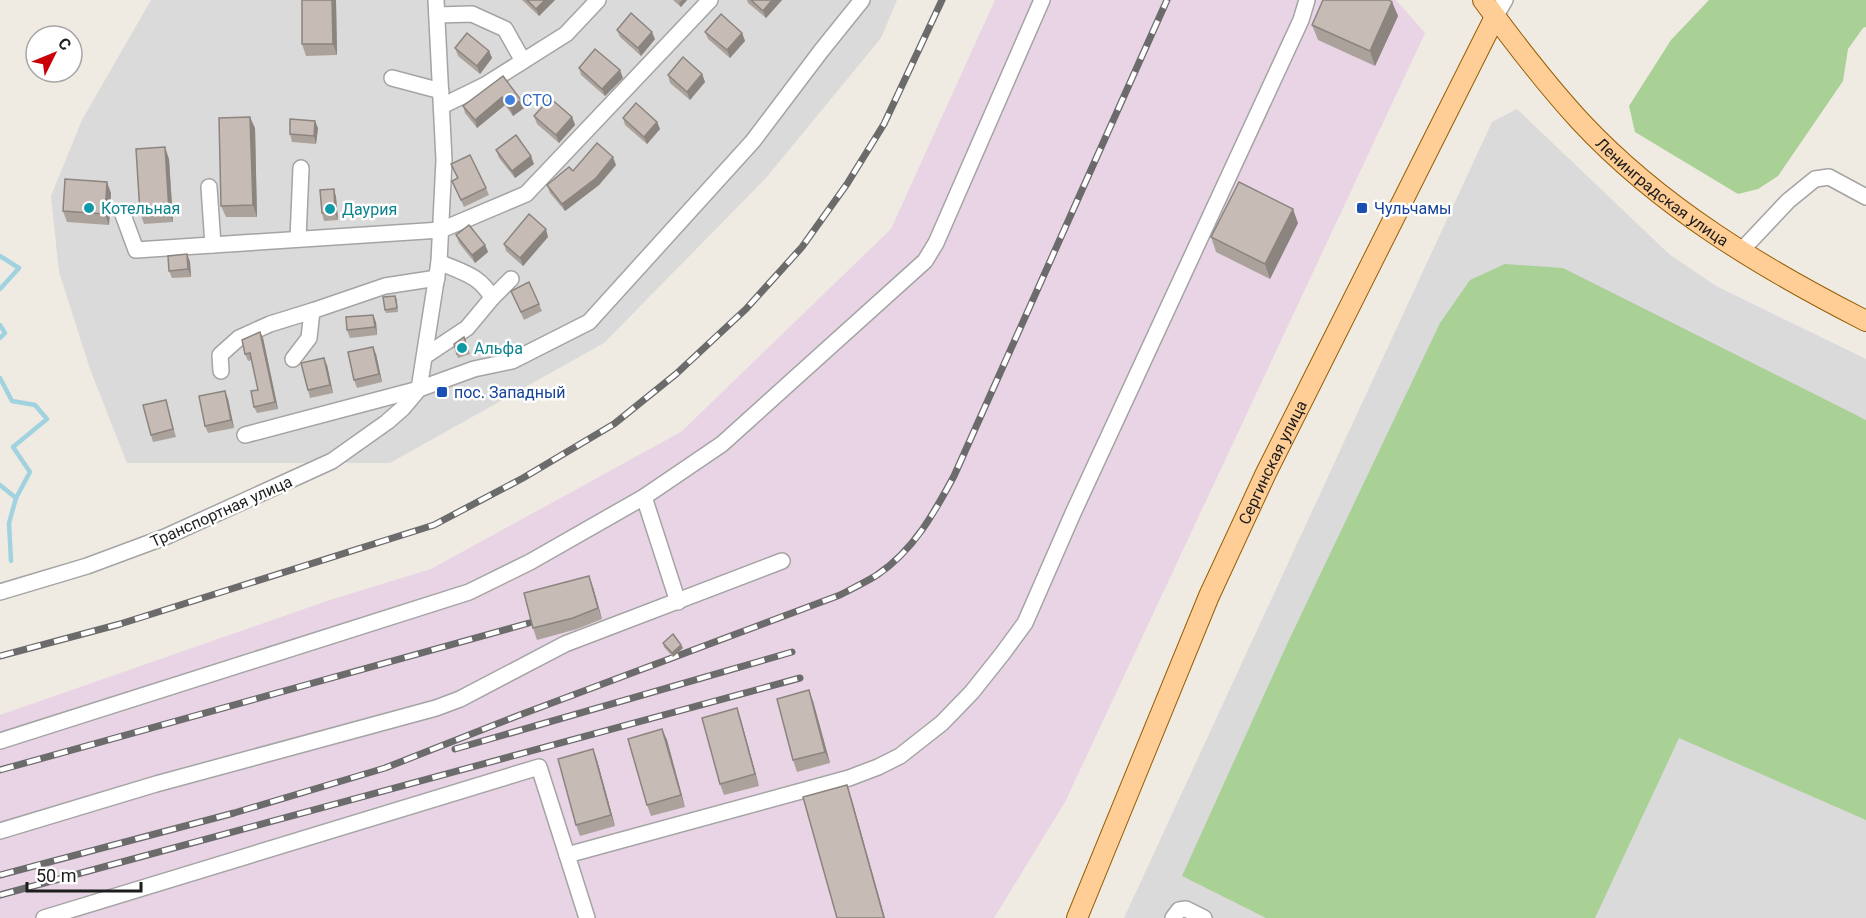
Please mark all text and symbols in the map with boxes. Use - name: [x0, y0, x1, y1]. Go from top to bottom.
- north arrow: [24, 24, 84, 84]
- text: С: [54, 34, 75, 54]
- place label: СТО: [522, 91, 553, 110]
- marker: СТО: [503, 93, 517, 107]
- street label: Ленинградская улица: [1592, 134, 1732, 250]
- place label: Котельная: [101, 199, 180, 218]
- place label: Чульчамы: [1374, 199, 1452, 218]
- place label: Даурия: [342, 200, 397, 219]
- marker: Котельная: [82, 201, 96, 215]
- marker: Чульчамы: [1355, 201, 1369, 215]
- marker: Даурия: [323, 202, 337, 216]
- place label: Альфа: [474, 339, 523, 358]
- marker: Альфа: [455, 341, 469, 355]
- place label: пос. Западный: [454, 383, 566, 402]
- marker: пос. Западный: [435, 385, 449, 399]
- street label: Сергинская улица: [1235, 397, 1311, 527]
- street label: Транспортная улица: [147, 472, 295, 551]
- scale bar: [27, 855, 141, 893]
- text: 50 m: [36, 865, 76, 886]

